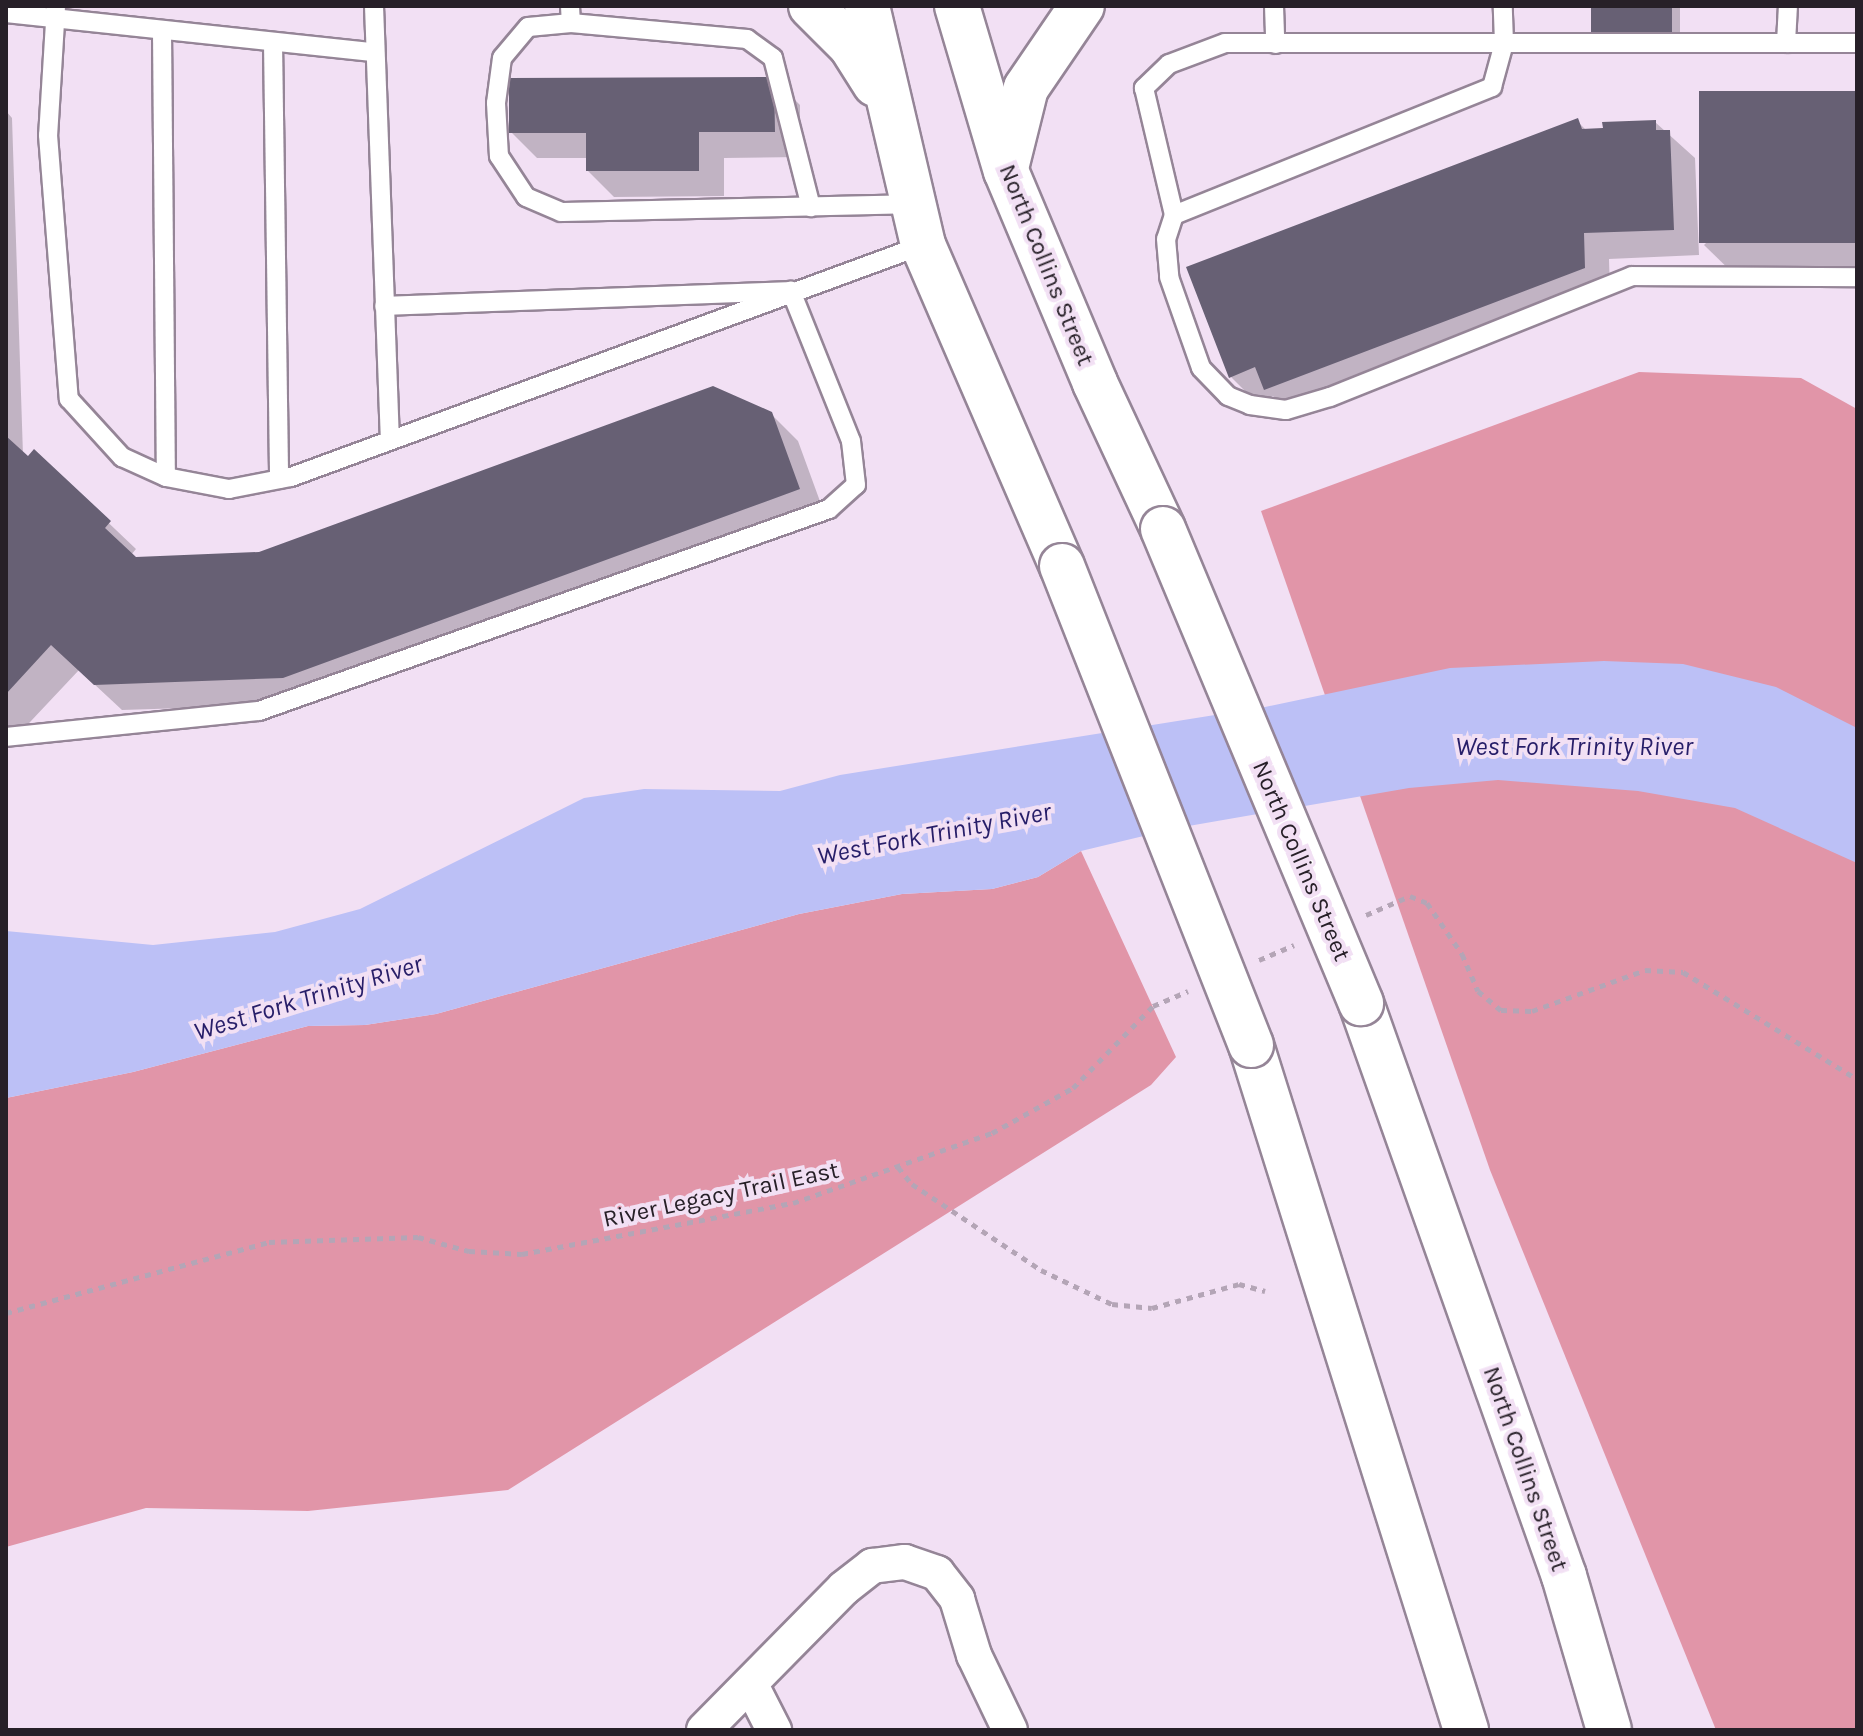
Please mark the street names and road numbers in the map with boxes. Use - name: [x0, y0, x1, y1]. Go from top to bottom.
- street label: North Collins Street: [992, 160, 1100, 370]
- street label: North Collins Street: [1246, 757, 1356, 965]
- street label: River Legacy Trail East: [601, 1156, 841, 1234]
- street label: North Collins Street: [1476, 1363, 1574, 1575]

